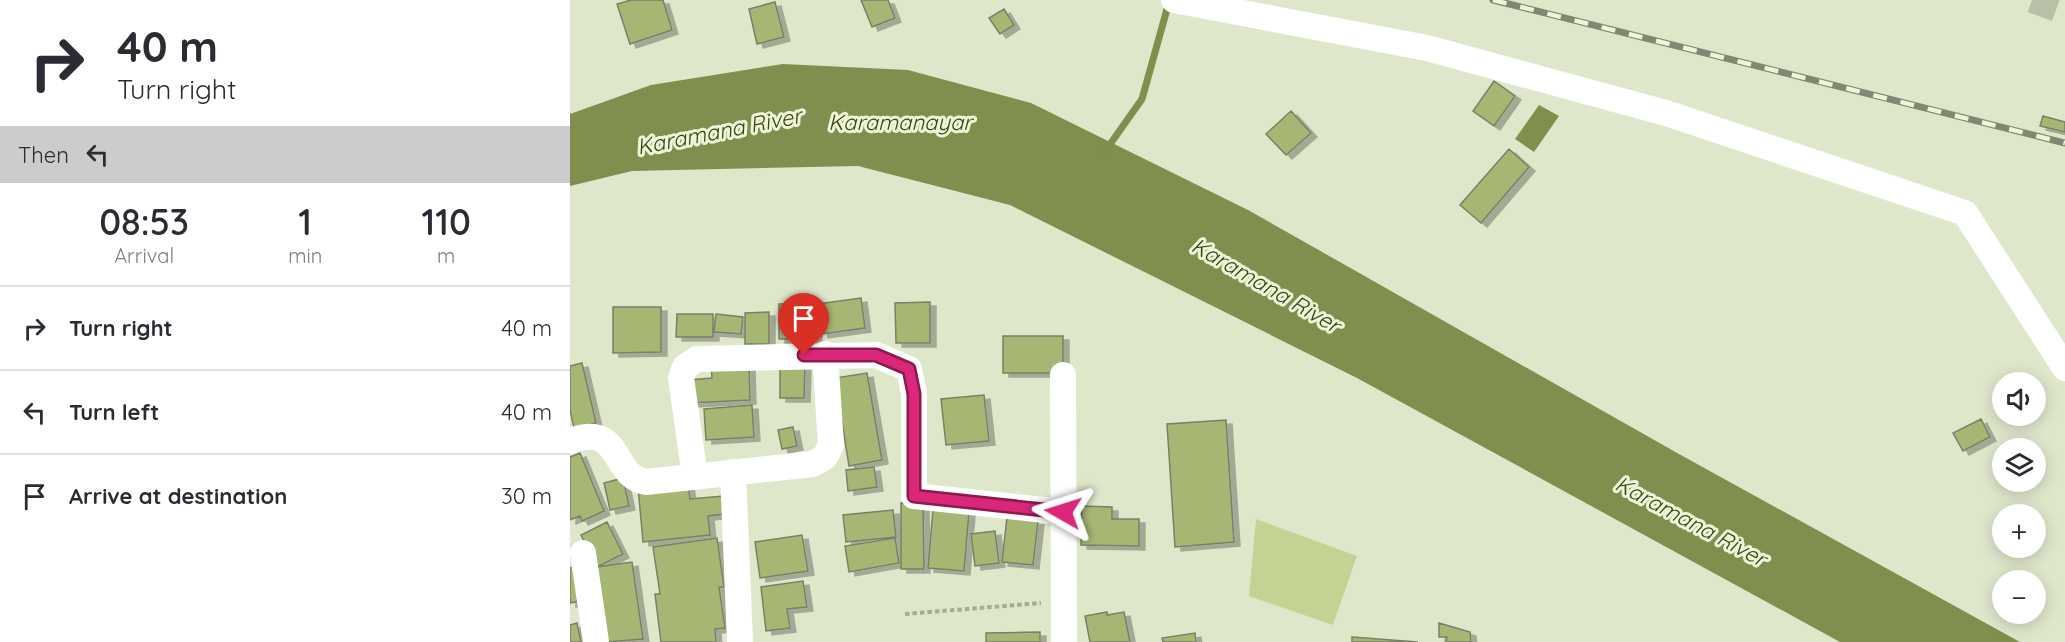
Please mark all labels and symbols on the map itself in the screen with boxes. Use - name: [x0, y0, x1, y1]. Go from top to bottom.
- water label: Karamana River: [634, 101, 806, 161]
- water label: Karamanayar: [828, 108, 974, 136]
- water label: Karamana River: [1187, 231, 1348, 340]
- pin: [778, 293, 829, 355]
- water label: Karamana River: [1611, 469, 1774, 574]
- position arrow: [1031, 480, 1095, 544]

